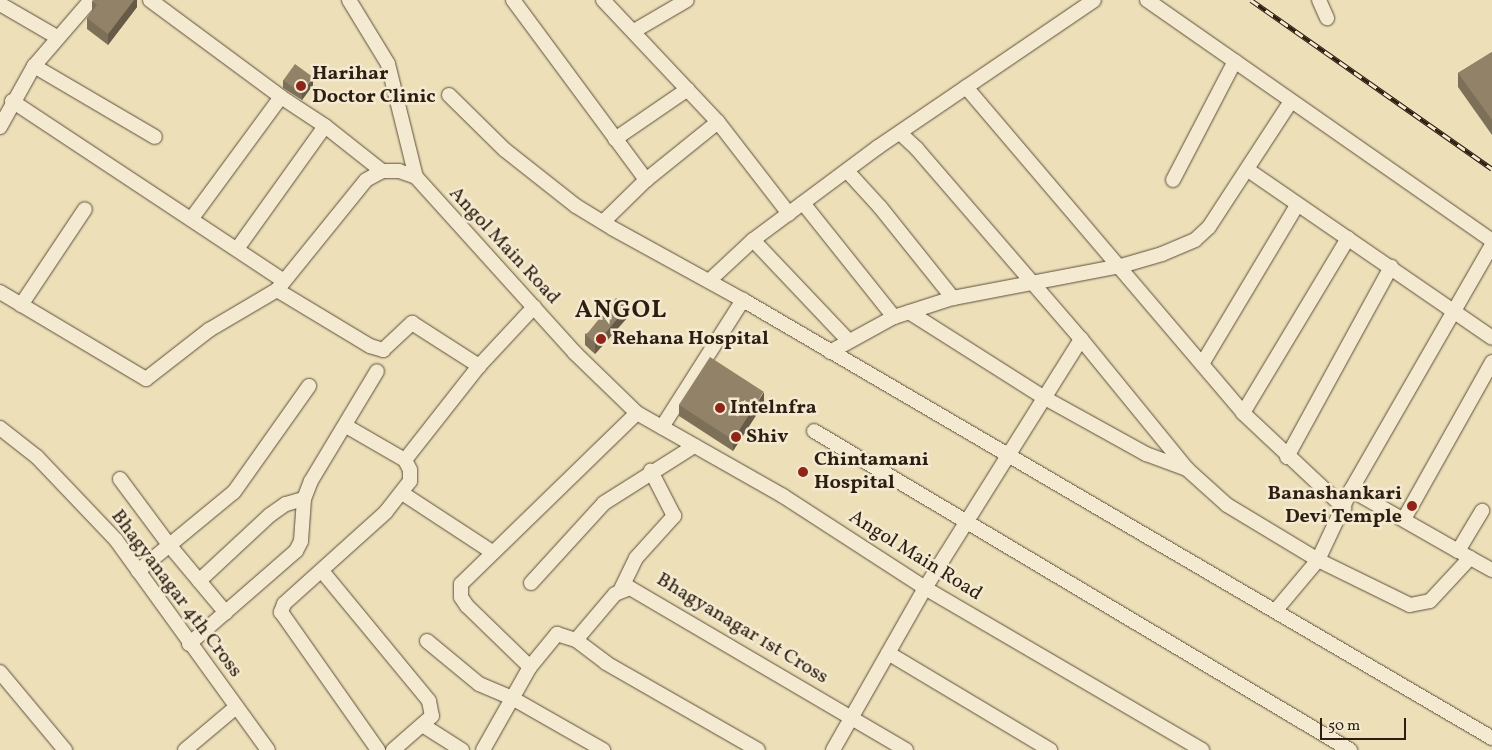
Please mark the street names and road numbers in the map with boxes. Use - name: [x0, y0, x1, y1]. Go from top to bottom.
- street label: Angol Main Road: [443, 182, 565, 310]
- street label: Bhagyanagar 4th Cross: [105, 505, 247, 683]
- street label: Angol Main Road: [844, 505, 986, 607]
- street label: Bhagyanagar 1st Cross: [652, 568, 832, 690]

